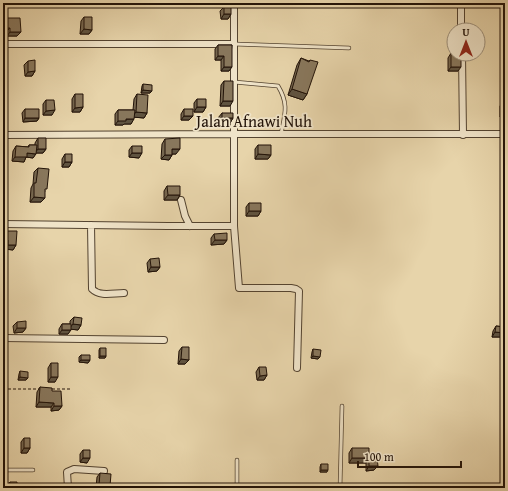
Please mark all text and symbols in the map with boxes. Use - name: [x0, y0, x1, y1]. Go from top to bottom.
- north arrow: [446, 22, 486, 62]
- text: U: [462, 24, 470, 40]
- street label: Jalan Afnawi Nuh: [194, 109, 312, 133]
- scale bar: [358, 443, 461, 469]
- text: 100 m: [364, 448, 394, 465]

